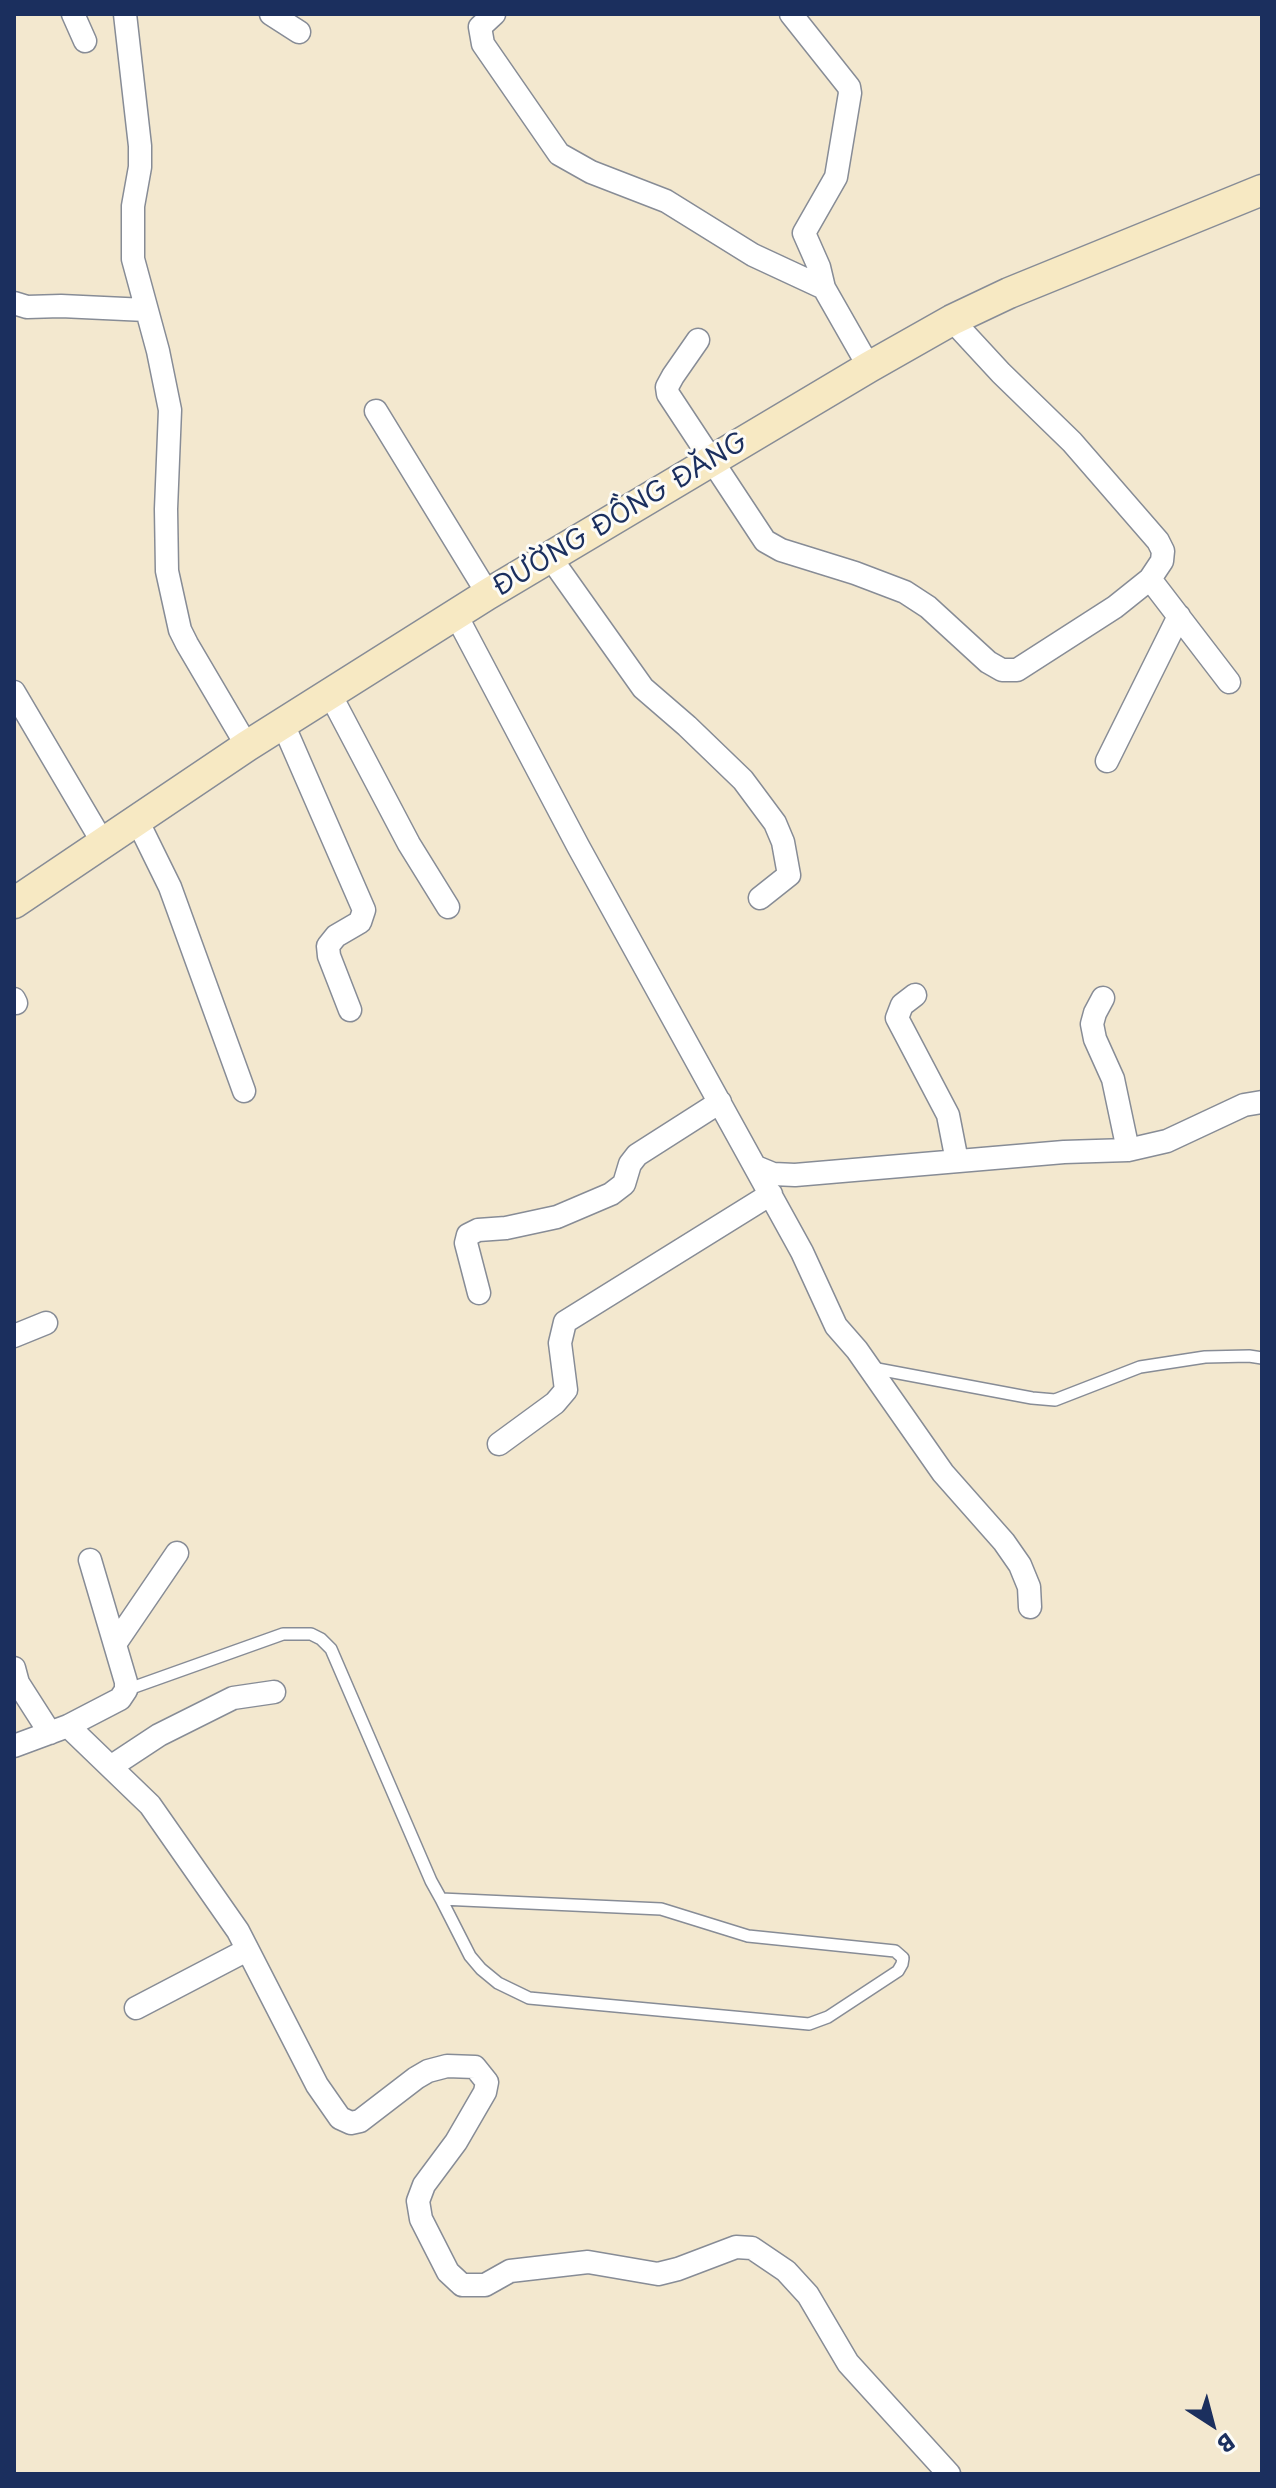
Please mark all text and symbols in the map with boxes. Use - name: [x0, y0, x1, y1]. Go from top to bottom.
- street label: ĐƯỜNG ĐỒNG ĐĂNG: [488, 426, 754, 604]
- north arrow: [1172, 2384, 1252, 2464]
- text: B: [1211, 2426, 1242, 2462]

